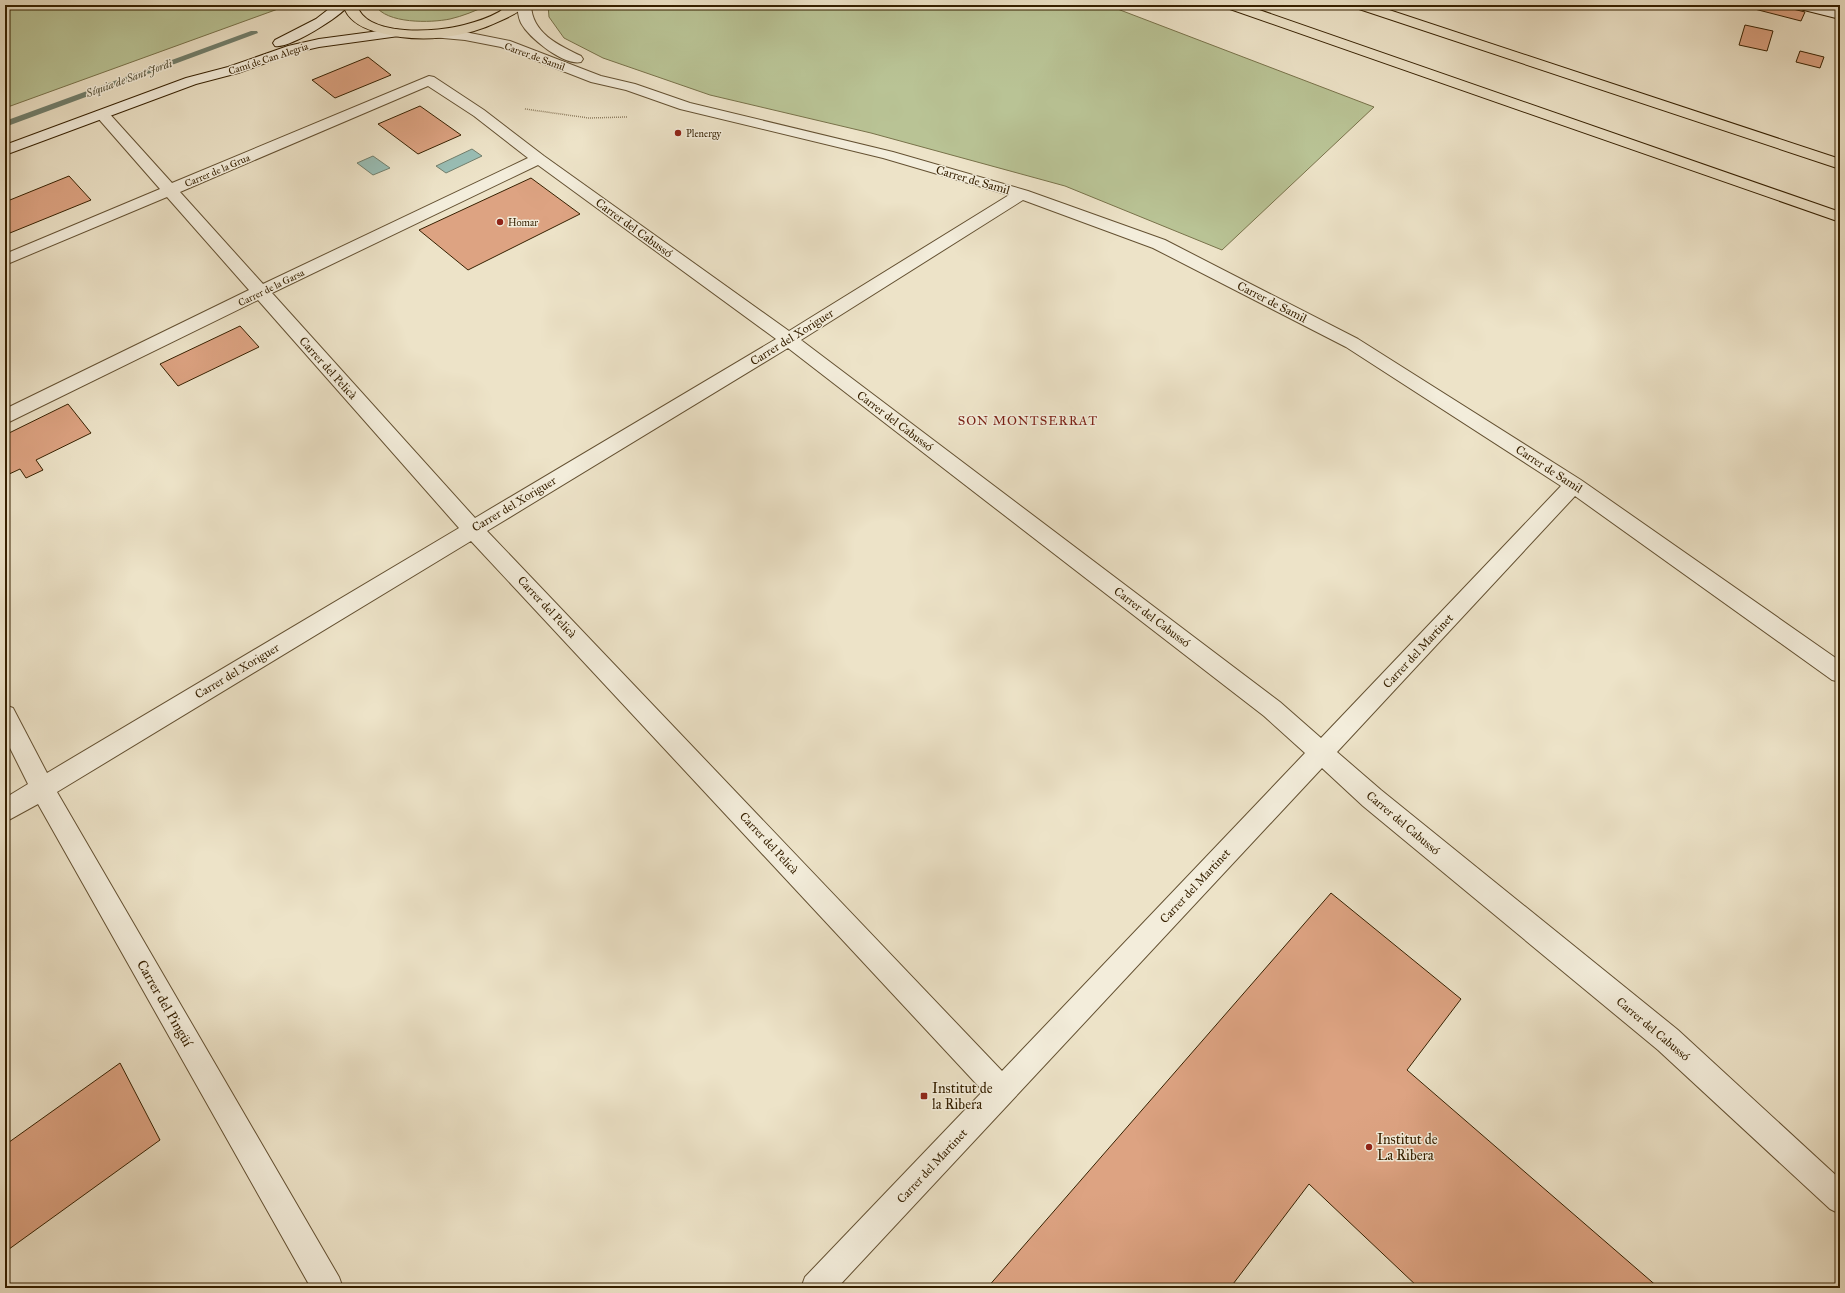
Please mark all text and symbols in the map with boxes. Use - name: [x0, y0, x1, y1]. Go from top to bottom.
- street label: Camí de Can Alegria: [227, 40, 310, 78]
- street label: Carrer de Samil: [503, 40, 567, 74]
- water label: Síquia de Sant Jordi: [83, 57, 175, 100]
- marker: Plenergy: [673, 128, 683, 138]
- place label: Plenergy: [686, 128, 722, 140]
- street label: Carrer de la Grua: [183, 151, 252, 190]
- street label: Carrer de Samil: [934, 163, 1012, 197]
- street label: Carrer del Cabussó: [593, 195, 675, 261]
- marker: Homar: [495, 217, 505, 227]
- place label: Homar: [508, 217, 538, 229]
- street label: Carrer de la Garsa: [236, 266, 307, 309]
- street label: Carrer de Samil: [1235, 278, 1310, 326]
- street label: Carrer del Xoriguer: [748, 305, 837, 369]
- street label: Carrer del Pelicà: [296, 334, 360, 403]
- street label: Carrer del Cabussó: [854, 388, 936, 454]
- district label: SON MONTSERRAT: [958, 413, 1098, 429]
- street label: Carrer de Samil: [1513, 442, 1586, 496]
- street label: Carrer del Xoriguer: [469, 473, 560, 535]
- street label: Carrer del Pelicà: [515, 573, 580, 641]
- street label: Carrer del Cabussó: [1111, 584, 1193, 650]
- street label: Carrer del Martinet: [1380, 610, 1456, 691]
- street label: Carrer del Xoriguer: [192, 640, 283, 702]
- street label: Carrer del Cabussó: [1363, 788, 1443, 858]
- street label: Carrer del Pelicà: [737, 809, 802, 877]
- street label: Carrer del Martinet: [1157, 845, 1233, 926]
- street label: Carrer del Pingüí: [133, 957, 197, 1051]
- street label: Carrer del Cabussó: [1613, 994, 1693, 1064]
- place label: Institut de la Ribera: [932, 1080, 993, 1113]
- marker: Institut de la Ribera: [919, 1091, 929, 1101]
- street label: Carrer del Martinet: [894, 1125, 970, 1206]
- place label: Institut de La Ribera: [1377, 1131, 1438, 1164]
- marker: Institut de La Ribera: [1364, 1142, 1374, 1152]

